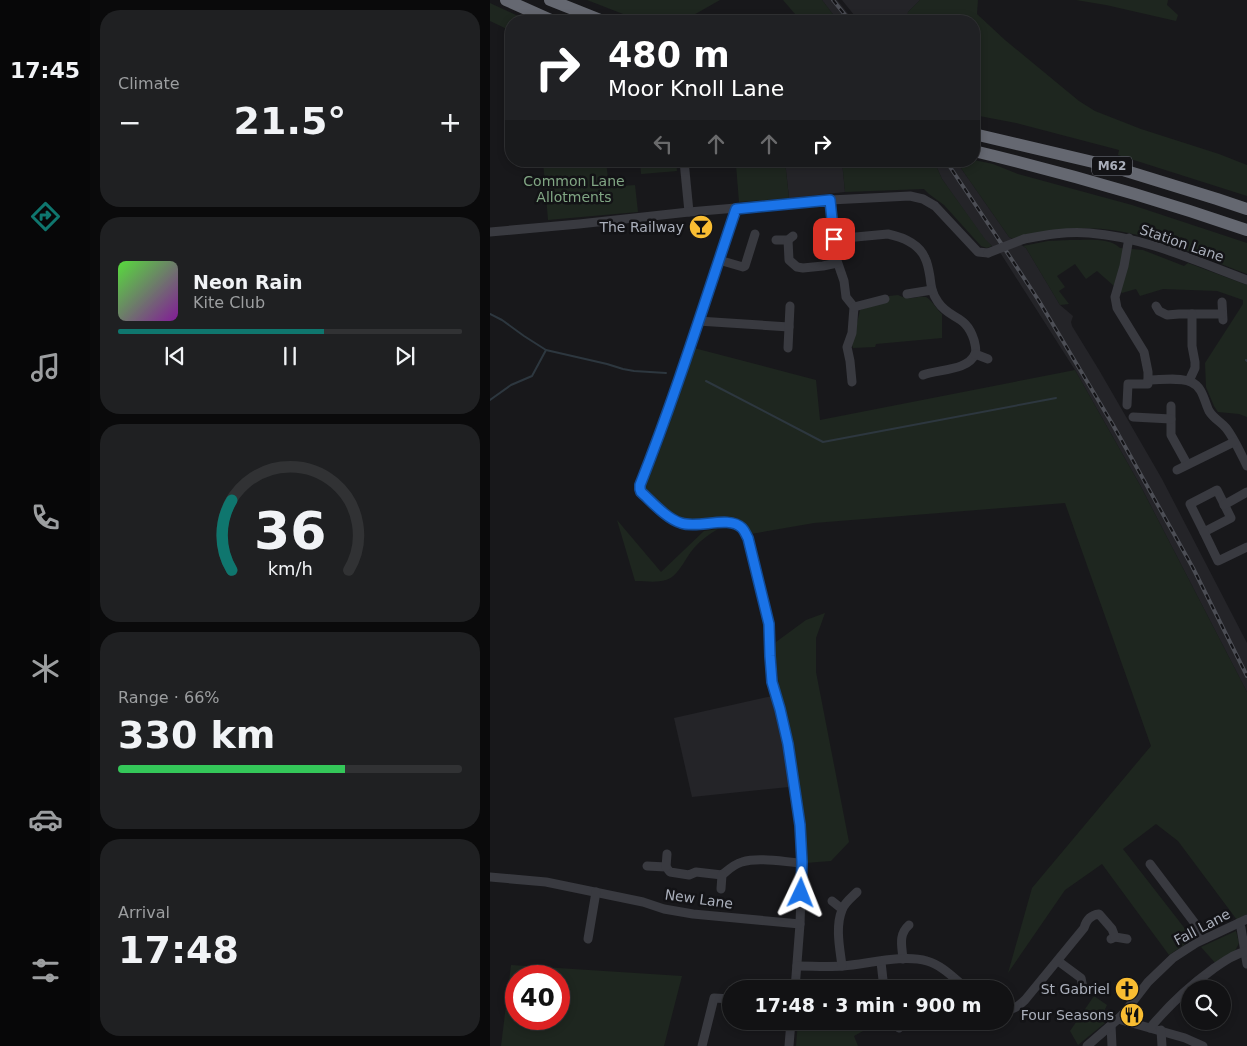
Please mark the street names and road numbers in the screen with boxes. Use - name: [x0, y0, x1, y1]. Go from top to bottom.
- road number: M62: [1092, 157, 1132, 176]
- street label: Station Lane: [1138, 221, 1226, 265]
- street label: New Lane: [664, 886, 734, 912]
- street label: Fall Lane: [1171, 906, 1233, 948]

